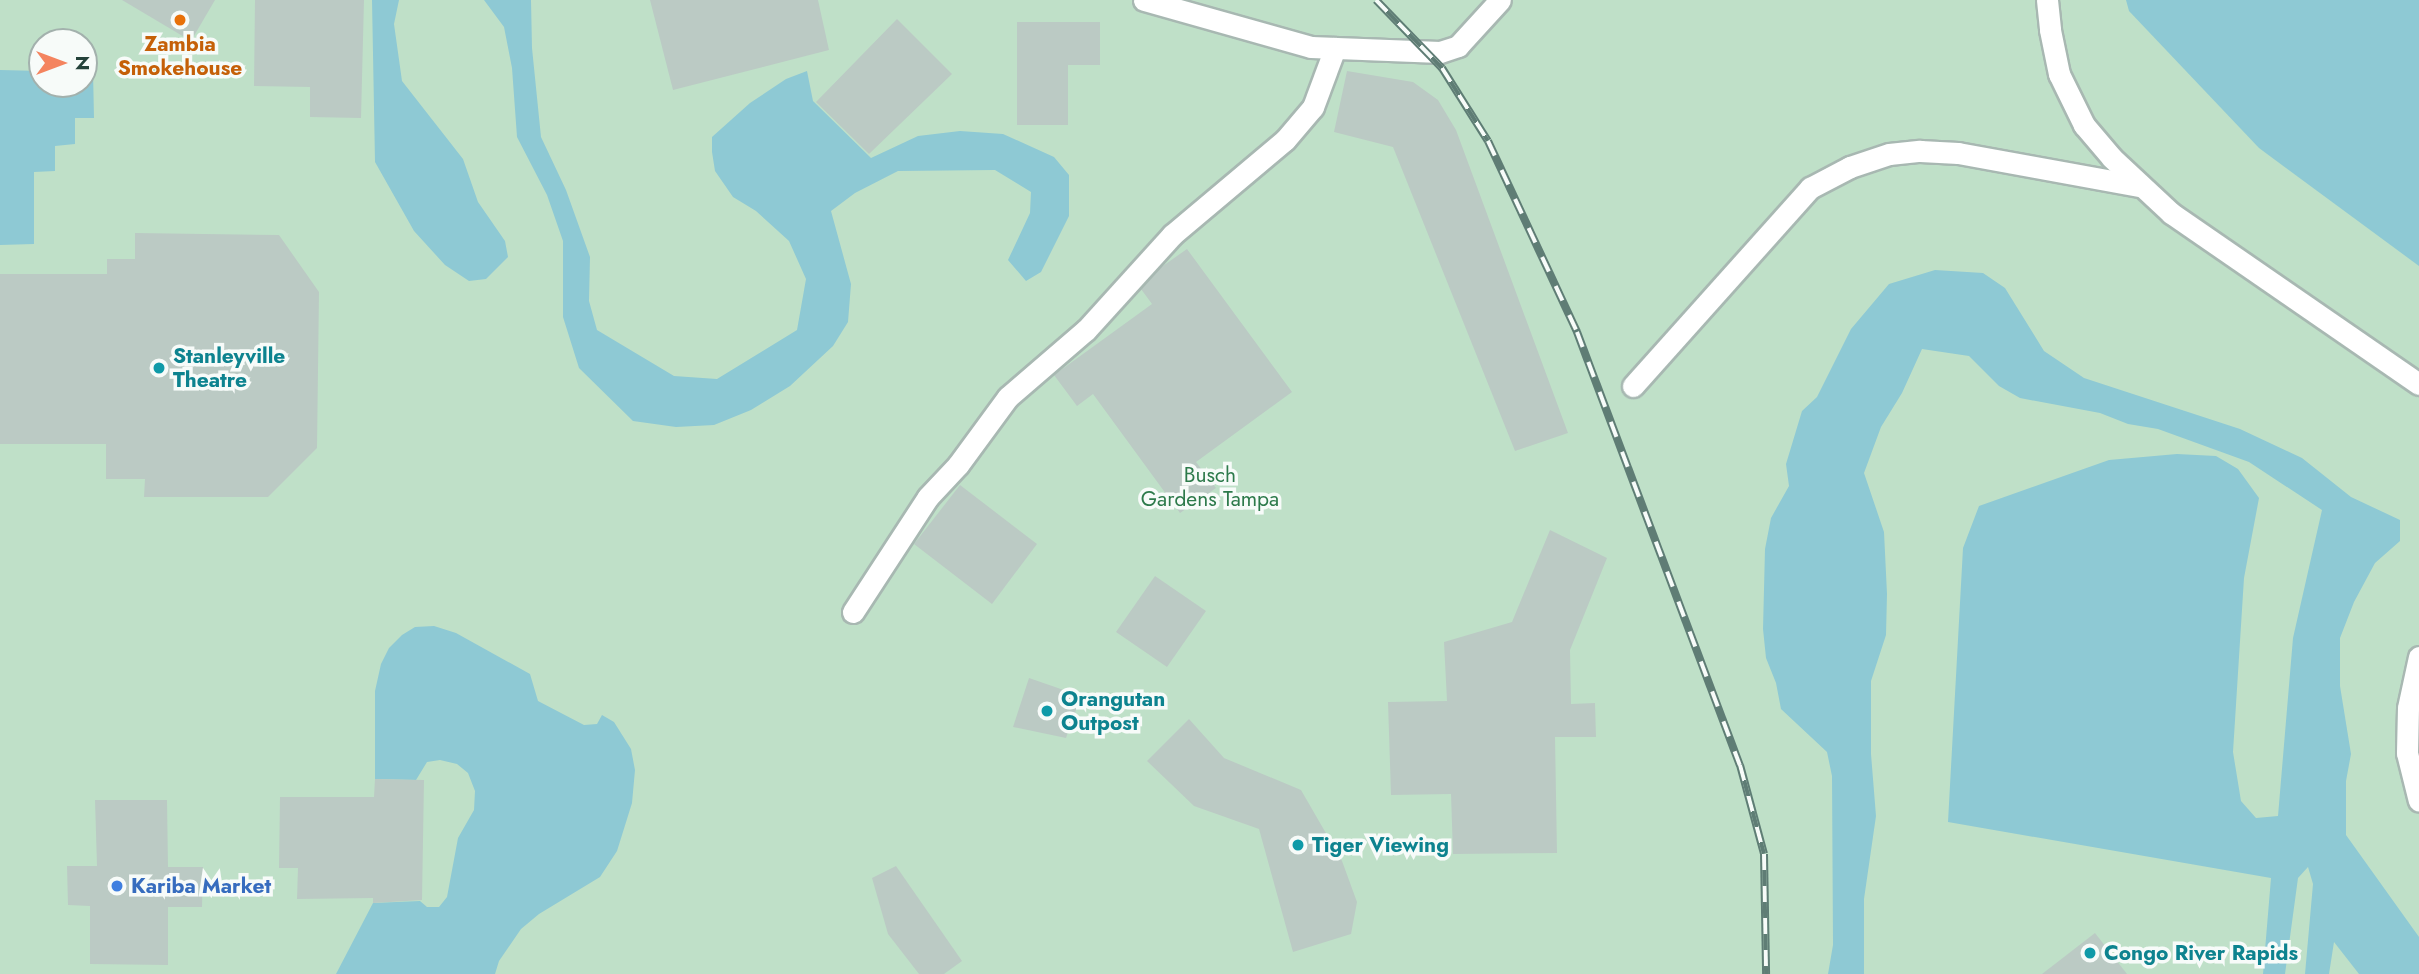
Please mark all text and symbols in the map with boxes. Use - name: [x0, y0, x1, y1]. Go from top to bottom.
- marker: Zambia Smokehouse: [172, 12, 188, 28]
- north arrow: [28, 28, 98, 98]
- place label: Zambia Smokehouse: [118, 31, 242, 81]
- text: N: [69, 55, 96, 71]
- place label: Stanleyville Theatre: [173, 343, 285, 393]
- marker: Stanleyville Theatre: [151, 360, 167, 376]
- park label: Busch Gardens Tampa: [1141, 462, 1279, 512]
- place label: Orangutan Outpost: [1061, 686, 1165, 736]
- marker: Orangutan Outpost: [1039, 703, 1055, 719]
- place label: Tiger Viewing: [1312, 832, 1449, 858]
- marker: Tiger Viewing: [1290, 837, 1306, 853]
- place label: Kariba Market: [131, 873, 271, 899]
- marker: Kariba Market: [109, 878, 125, 894]
- place label: Congo River Rapids: [2104, 940, 2298, 966]
- marker: Congo River Rapids: [2082, 945, 2098, 961]

